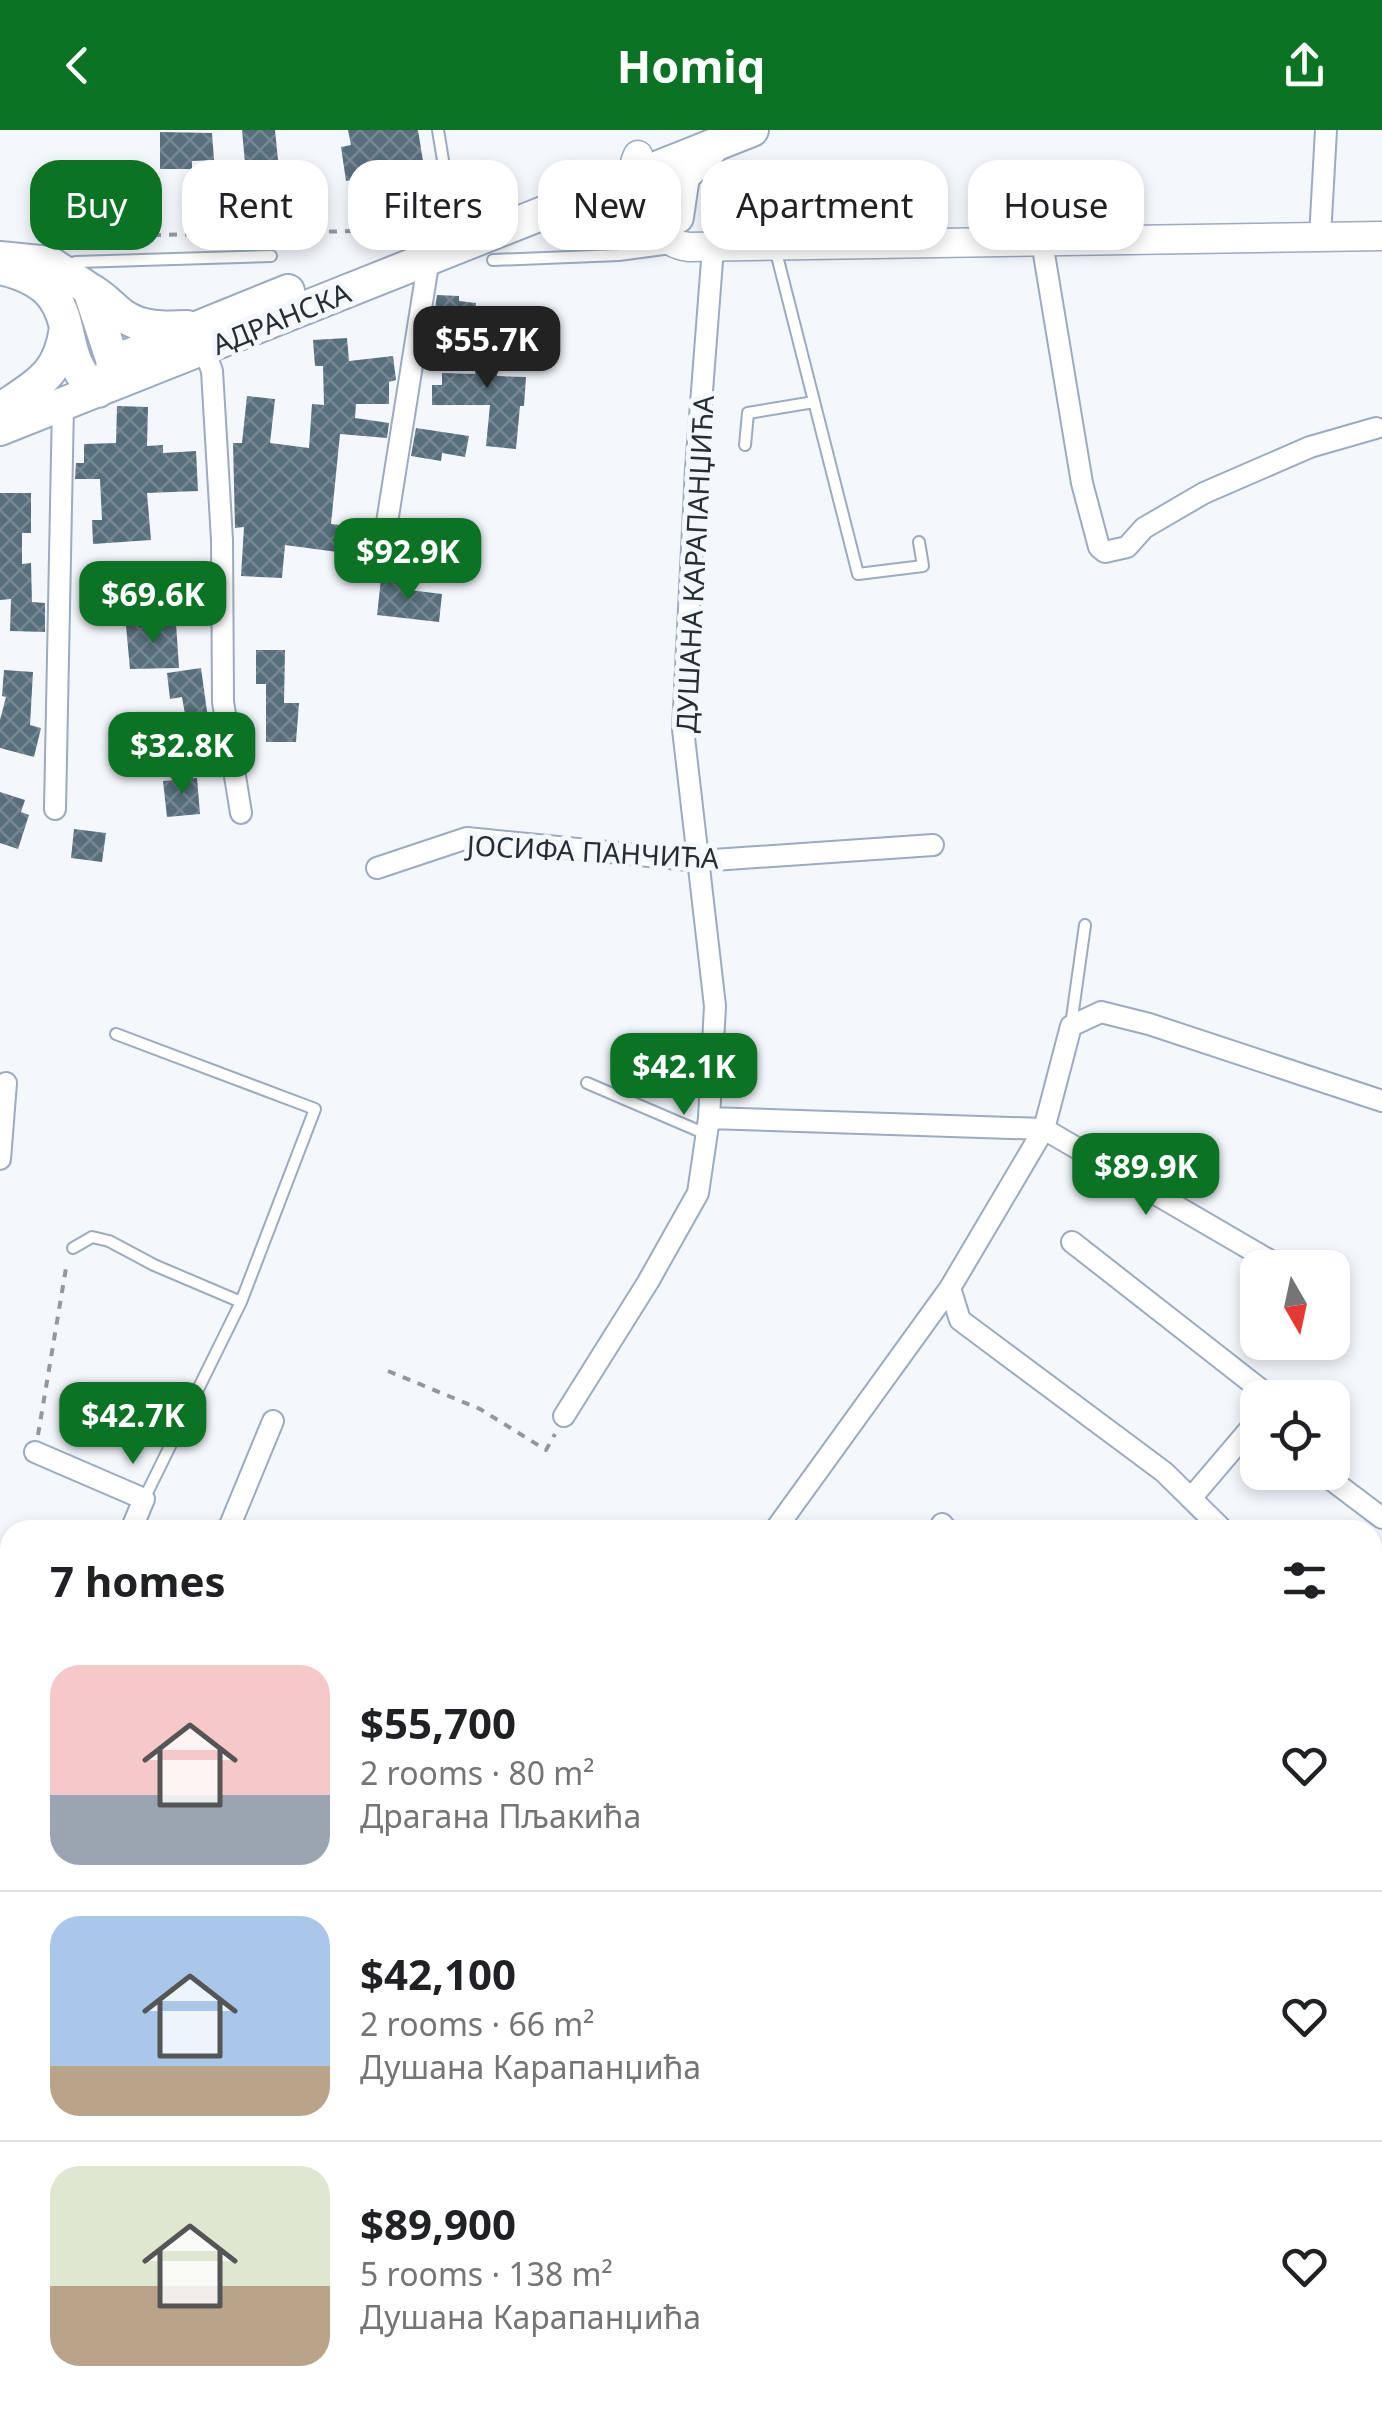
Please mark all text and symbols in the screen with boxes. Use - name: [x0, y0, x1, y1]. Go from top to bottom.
- text: Homiq: [617, 35, 765, 96]
- icon: back: [50, 38, 105, 93]
- icon: share: [1277, 38, 1332, 93]
- chip: Buy: [30, 160, 162, 250]
- chip: Rent: [182, 160, 328, 250]
- chip: Filters: [348, 160, 518, 250]
- chip: New: [538, 160, 681, 250]
- chip: Apartment: [701, 160, 948, 250]
- chip: House: [968, 160, 1144, 250]
- street label: АДРАНСКА: [206, 273, 356, 363]
- pin: $55.7K: [406, 306, 568, 391]
- text: $55.7K: [435, 317, 539, 360]
- street label: ДУШАНА КАРАПАНЏИЋА: [666, 394, 722, 734]
- pin: $92.9K: [327, 518, 489, 603]
- text: $92.9K: [356, 529, 460, 572]
- pin: $69.6K: [72, 561, 234, 646]
- text: $69.6K: [101, 572, 205, 615]
- pin: $32.8K: [101, 712, 263, 797]
- text: $32.8K: [130, 723, 234, 766]
- street label: ЈОСИФА ПАНЧИЋА: [463, 825, 720, 877]
- pin: $42.1K: [603, 1033, 765, 1118]
- text: $42.1K: [632, 1044, 736, 1087]
- pin: $89.9K: [1065, 1133, 1227, 1218]
- text: $89.9K: [1094, 1144, 1198, 1187]
- north arrow: [1240, 1250, 1350, 1360]
- map controls: [1240, 1250, 1350, 1490]
- button: locate: [1240, 1380, 1350, 1490]
- pin: $42.7K: [52, 1382, 214, 1467]
- text: $42.7K: [81, 1393, 185, 1436]
- text: 7 homes: [50, 1552, 226, 1609]
- icon: filters: [1277, 1553, 1332, 1608]
- text: $55,700: [360, 1694, 516, 1751]
- icon: home: [130, 1705, 250, 1825]
- icon: heart: [1277, 1738, 1332, 1793]
- text: 2 rooms · 80 m²: [360, 1751, 594, 1794]
- text: Драгана Пљакића: [360, 1794, 641, 1837]
- text: $42,100: [360, 1945, 516, 2002]
- icon: home: [130, 1956, 250, 2076]
- icon: heart: [1277, 1989, 1332, 2044]
- text: 2 rooms · 66 m²: [360, 2002, 594, 2045]
- text: Душана Карапанџића: [360, 2045, 701, 2088]
- text: $89,900: [360, 2195, 516, 2252]
- icon: home: [130, 2206, 250, 2326]
- icon: heart: [1277, 2239, 1332, 2294]
- text: 5 rooms · 138 m²: [360, 2252, 613, 2295]
- text: Душана Карапанџића: [360, 2295, 701, 2338]

